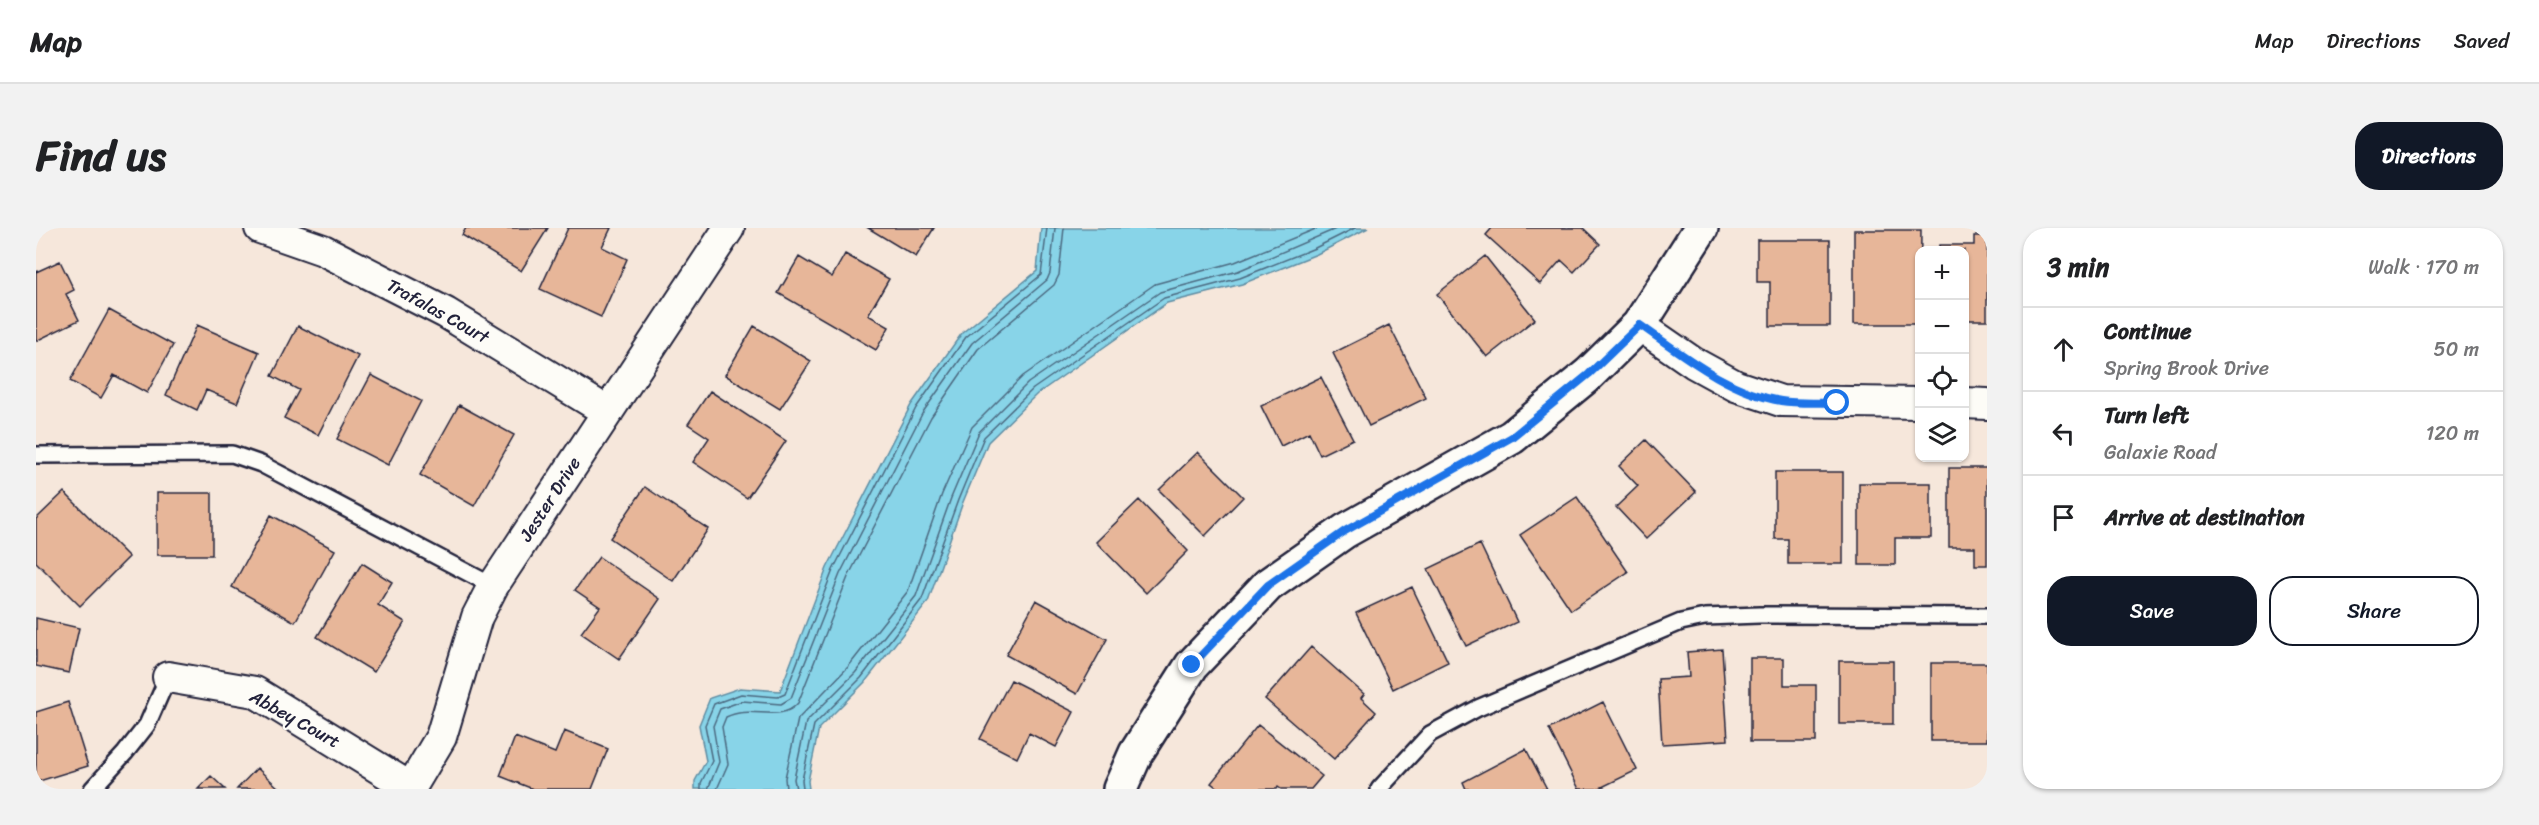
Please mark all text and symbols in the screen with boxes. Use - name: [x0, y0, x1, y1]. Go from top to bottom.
- text: Map: [30, 17, 82, 66]
- text: Map: [2255, 22, 2293, 60]
- text: Directions: [2326, 22, 2421, 60]
- text: Saved: [2454, 22, 2509, 60]
- text: Find us: [36, 119, 166, 193]
- button: Directions: [2355, 122, 2503, 190]
- text: 3 min: [2047, 244, 2109, 290]
- map controls: [1915, 246, 1969, 462]
- button: +: [1915, 246, 1969, 300]
- text: Walk · 170 m: [2368, 250, 2479, 285]
- street label: Trafalas Court: [381, 270, 496, 353]
- button: −: [1915, 300, 1969, 354]
- text: Continue: [2104, 312, 2192, 351]
- text: 50 m: [2434, 332, 2479, 367]
- icon: ahead: [2047, 333, 2080, 366]
- text: Spring Brook Drive: [2104, 351, 2269, 386]
- button: locate: [1915, 354, 1969, 408]
- route start: [1823, 389, 1849, 415]
- text: Turn left: [2104, 396, 2189, 435]
- button: layers: [1915, 408, 1969, 462]
- text: 120 m: [2426, 416, 2479, 451]
- icon: left: [2047, 417, 2080, 450]
- text: Galaxie Road: [2104, 435, 2216, 470]
- street label: Jester Drive: [510, 450, 590, 549]
- text: Arrive at destination: [2104, 498, 2305, 537]
- icon: arrive: [2047, 501, 2080, 534]
- button: Save: [2047, 576, 2257, 646]
- button: Share: [2269, 576, 2479, 646]
- route end: [1178, 651, 1204, 677]
- street label: Abbey Court: [243, 680, 346, 757]

